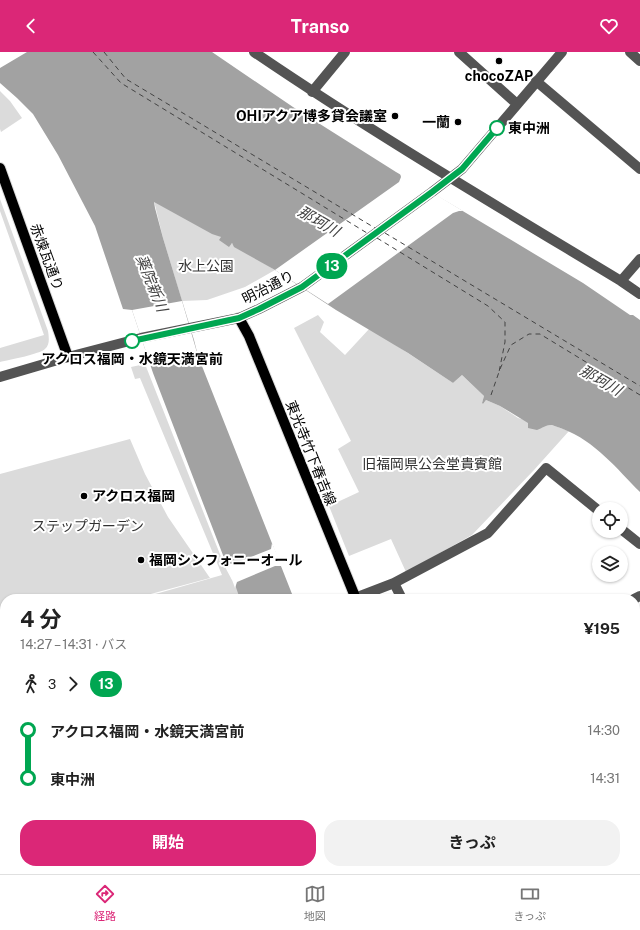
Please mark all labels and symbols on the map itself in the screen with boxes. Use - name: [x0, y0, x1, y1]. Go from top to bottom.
- marker: chocoZAP: [494, 56, 504, 66]
- place label: chocoZAP: [465, 68, 533, 84]
- place label: OHIアクア博多貸会議室: [236, 108, 387, 124]
- marker: OHIアクア博多貸会議室: [390, 111, 400, 121]
- place label: 一蘭: [422, 114, 450, 130]
- marker: 一蘭: [453, 117, 463, 127]
- marker: 東中洲: [489, 120, 505, 136]
- place label: 東中洲: [508, 120, 550, 136]
- water label: 那珂川: [295, 202, 344, 241]
- street label: 赤煉瓦通り: [28, 221, 66, 293]
- water label: 薬院新川: [133, 252, 172, 316]
- line badge: 13: [314, 253, 350, 279]
- park label: 水上公園: [178, 258, 234, 274]
- street label: 明治通り: [239, 267, 297, 307]
- marker: アクロス福岡・水鏡天満宮前: [124, 333, 140, 349]
- place label: アクロス福岡・水鏡天満宮前: [41, 351, 223, 367]
- water label: 那珂川: [577, 361, 626, 400]
- street label: 東光寺竹下春吉線: [283, 398, 339, 508]
- park label: 旧福岡県公会堂貴賓館: [362, 456, 502, 472]
- place label: アクロス福岡: [92, 488, 175, 504]
- marker: アクロス福岡: [79, 491, 89, 501]
- park label: ステップガーデン: [32, 518, 144, 534]
- place label: 福岡シンフォニーオール: [149, 552, 303, 568]
- marker: 福岡シンフォニーオール: [136, 555, 146, 565]

